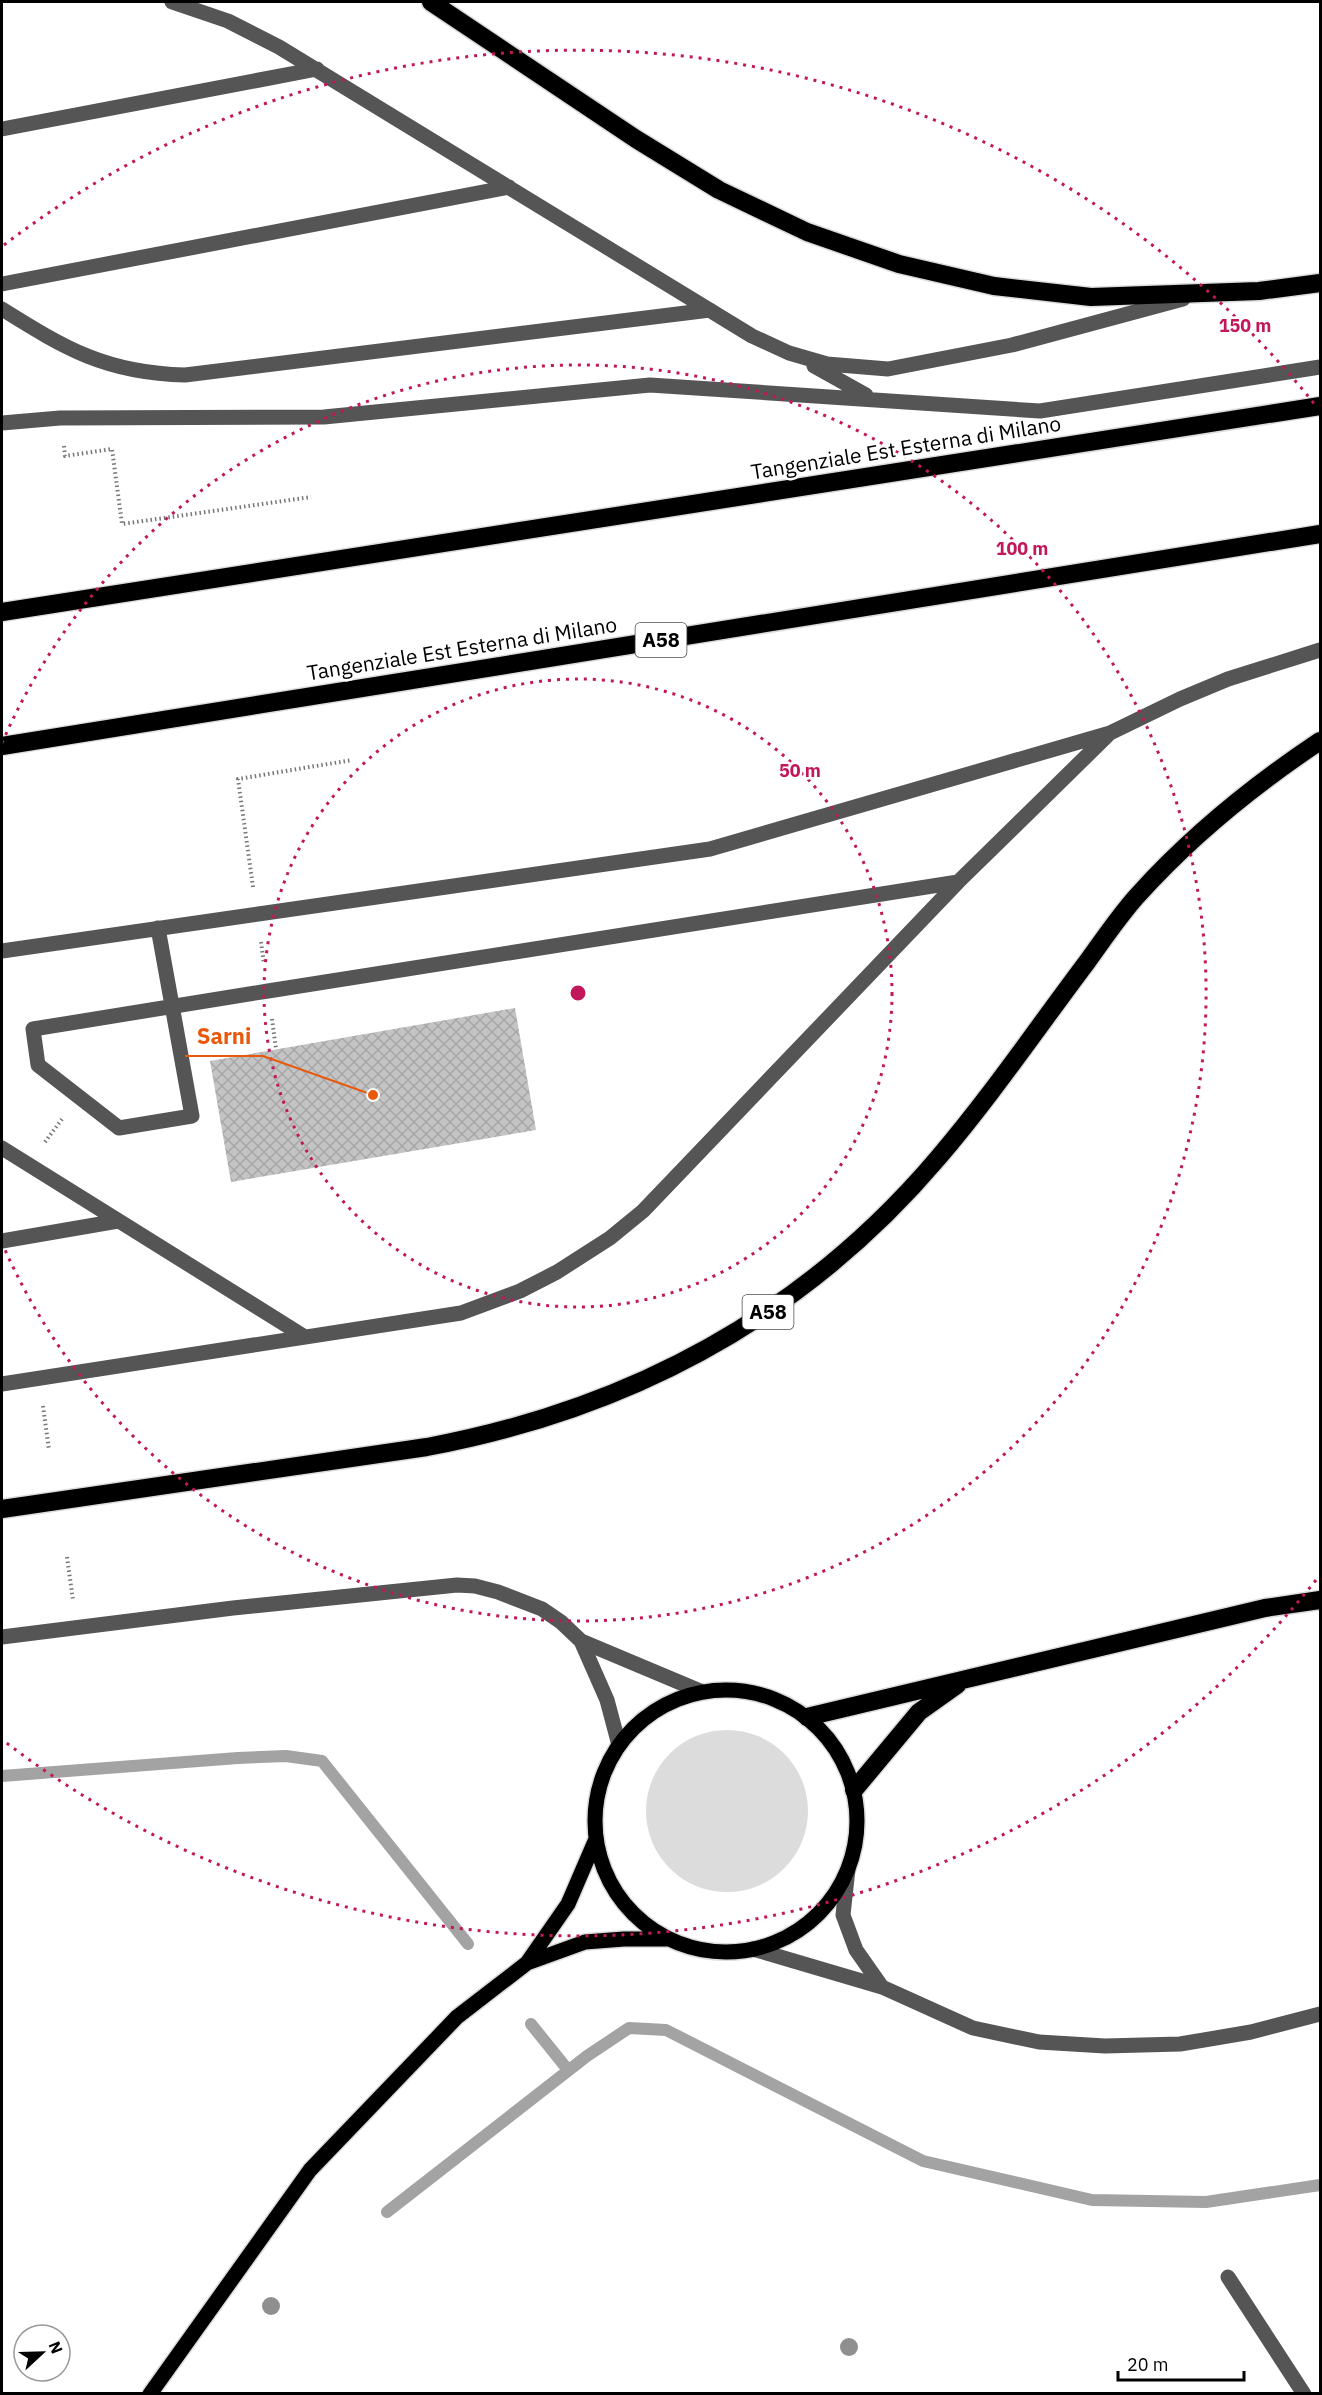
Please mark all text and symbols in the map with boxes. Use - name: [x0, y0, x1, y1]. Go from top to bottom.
- text: 150 m: [1219, 314, 1271, 337]
- street label: Tangenziale Est Esterna di Milano: [749, 409, 1063, 485]
- text: 100 m: [996, 537, 1048, 560]
- street label: Tangenziale Est Esterna di Milano: [305, 610, 619, 686]
- road number: A58: [636, 623, 686, 657]
- text: 50 m: [779, 759, 821, 782]
- centre of rings: [568, 983, 588, 1003]
- callout: Sarni: [185, 1016, 263, 1056]
- text: Sarni: [197, 1021, 251, 1050]
- road number: A58: [742, 1295, 794, 1329]
- north arrow: [12, 2323, 72, 2383]
- text: N: [44, 2338, 67, 2357]
- scale bar: [1118, 2344, 1244, 2382]
- text: 20 m: [1127, 2353, 1169, 2376]

